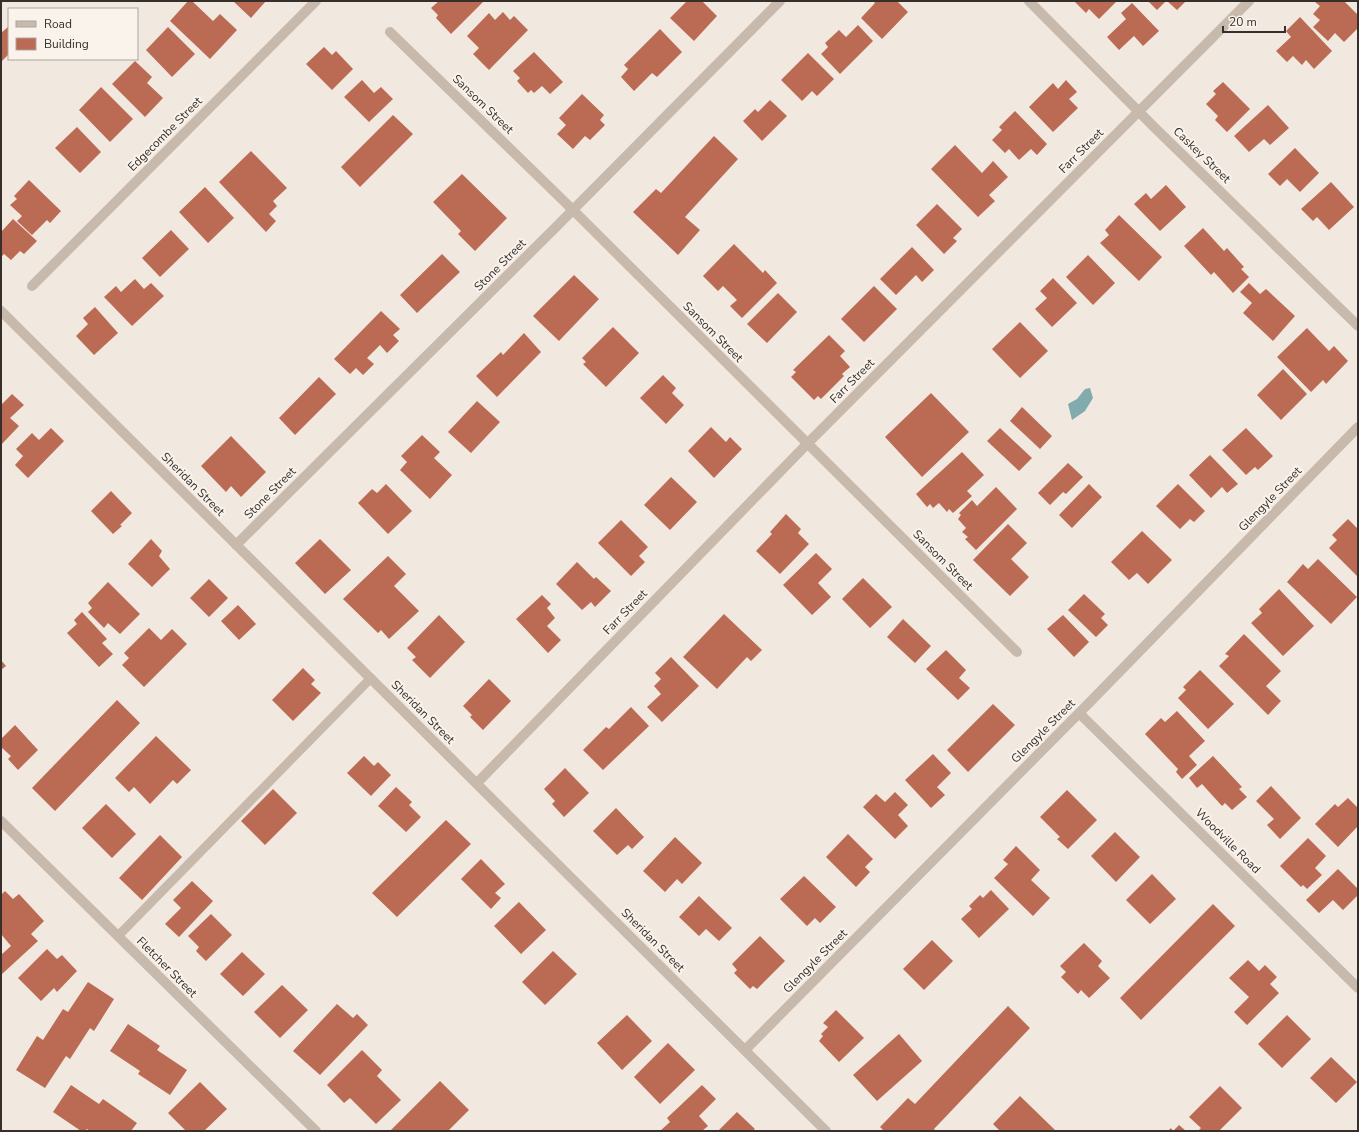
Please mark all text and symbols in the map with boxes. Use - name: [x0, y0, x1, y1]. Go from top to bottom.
- legend: [8, 8, 138, 60]
- scale bar: [1223, 8, 1285, 34]
- text: 20 m: [1229, 14, 1257, 30]
- text: Road: [44, 16, 72, 32]
- text: Building: [44, 36, 89, 52]
- street label: Sansom Street: [449, 71, 518, 138]
- street label: Edgecombe Street: [124, 93, 206, 175]
- street label: Caskey Street: [1170, 123, 1235, 187]
- street label: Farr Street: [1055, 125, 1107, 177]
- street label: Stone Street: [471, 235, 530, 294]
- street label: Sansom Street: [679, 298, 747, 366]
- street label: Farr Street: [826, 355, 878, 407]
- street label: Sheridan Street: [158, 449, 229, 520]
- street label: Stone Street: [241, 463, 300, 522]
- street label: Glengyle Street: [1235, 463, 1306, 535]
- street label: Sansom Street: [909, 526, 977, 594]
- street label: Farr Street: [599, 585, 651, 638]
- street label: Sheridan Street: [388, 677, 459, 748]
- street label: Glengyle Street: [1008, 695, 1079, 766]
- street label: Woodville Road: [1192, 805, 1264, 877]
- street label: Sheridan Street: [618, 905, 689, 976]
- street label: Glengyle Street: [780, 925, 851, 996]
- street label: Fletcher Street: [133, 933, 201, 1001]

